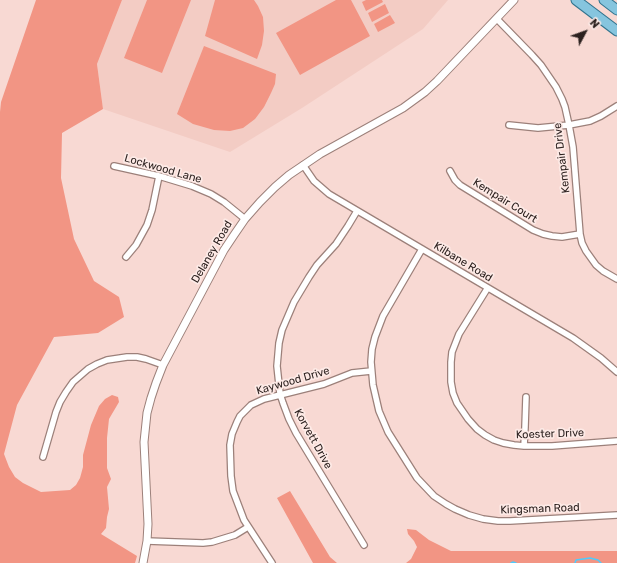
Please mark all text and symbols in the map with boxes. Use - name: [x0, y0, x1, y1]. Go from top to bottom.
- north arrow: [565, 12, 605, 52]
- text: N: [587, 17, 602, 31]
- street label: Kempair Drive: [551, 122, 573, 194]
- street label: Lockwood Lane: [123, 152, 203, 186]
- street label: Kempair Court: [470, 176, 540, 226]
- street label: Delaney Road: [189, 218, 235, 286]
- street label: Kilbane Road: [431, 239, 495, 285]
- street label: Kaywood Drive: [255, 364, 331, 398]
- street label: Korvett Drive: [291, 407, 335, 471]
- street label: Koester Drive: [516, 426, 584, 442]
- street label: Kingsman Road: [500, 501, 580, 517]

